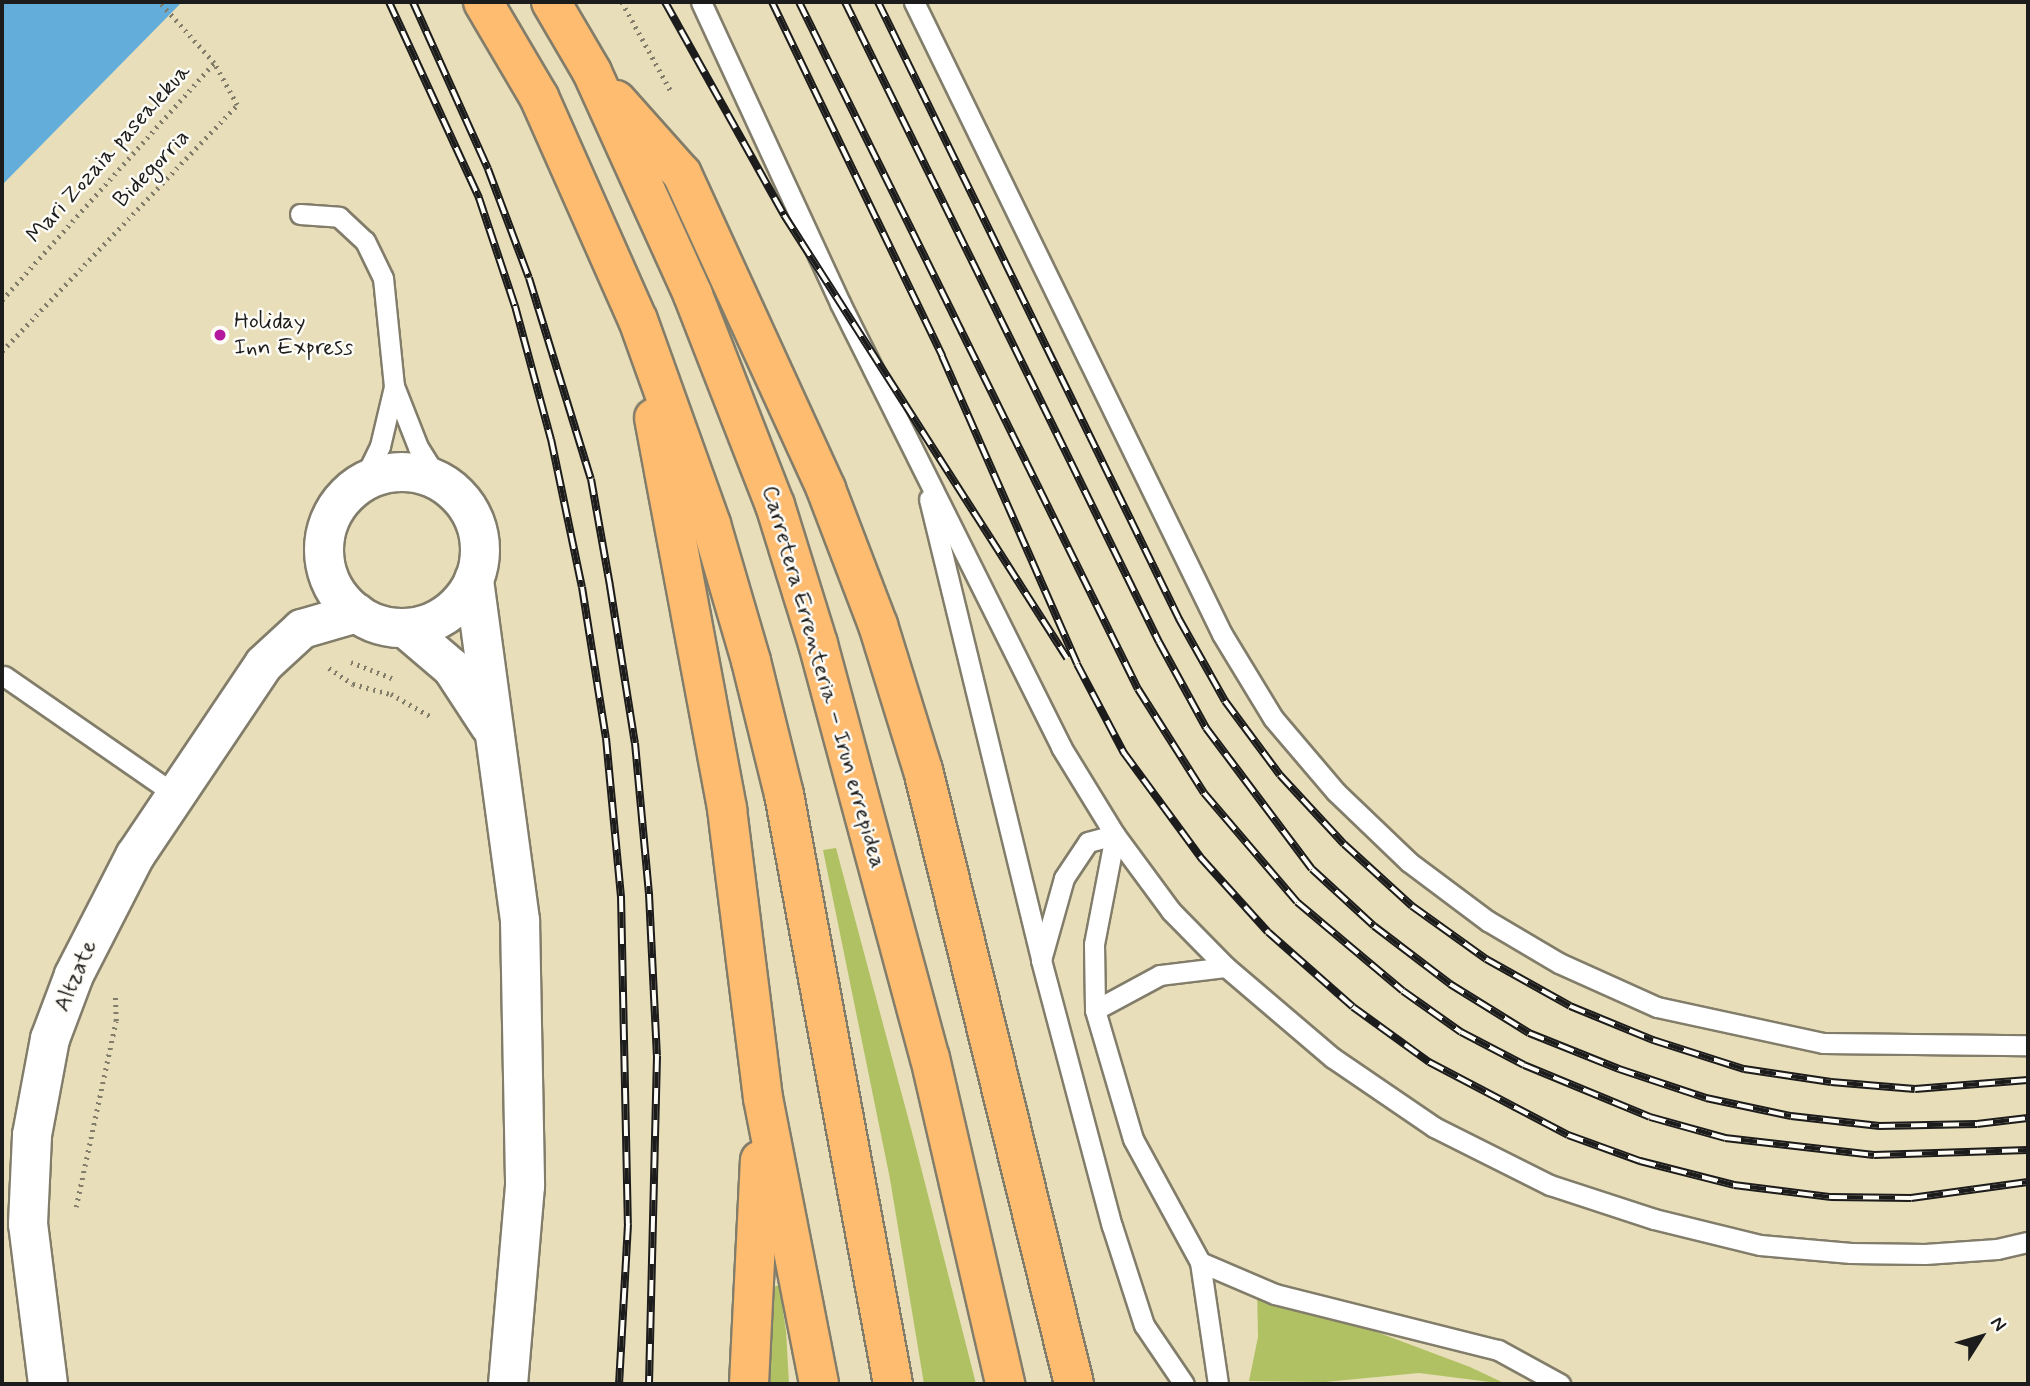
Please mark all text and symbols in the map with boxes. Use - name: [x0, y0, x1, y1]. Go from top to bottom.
- street label: Mari Zozaia pasealekua: [21, 58, 197, 250]
- street label: Bidegorria: [108, 124, 196, 214]
- place label: Holiday Inn Express: [234, 308, 355, 362]
- marker: Holiday Inn Express: [212, 327, 228, 343]
- street label: Carretera Errenteria – Irun errepidea: [756, 487, 890, 867]
- street label: Altzate: [49, 936, 103, 1016]
- north arrow: [1946, 1302, 2016, 1372]
- text: N: [1984, 1311, 2012, 1337]

